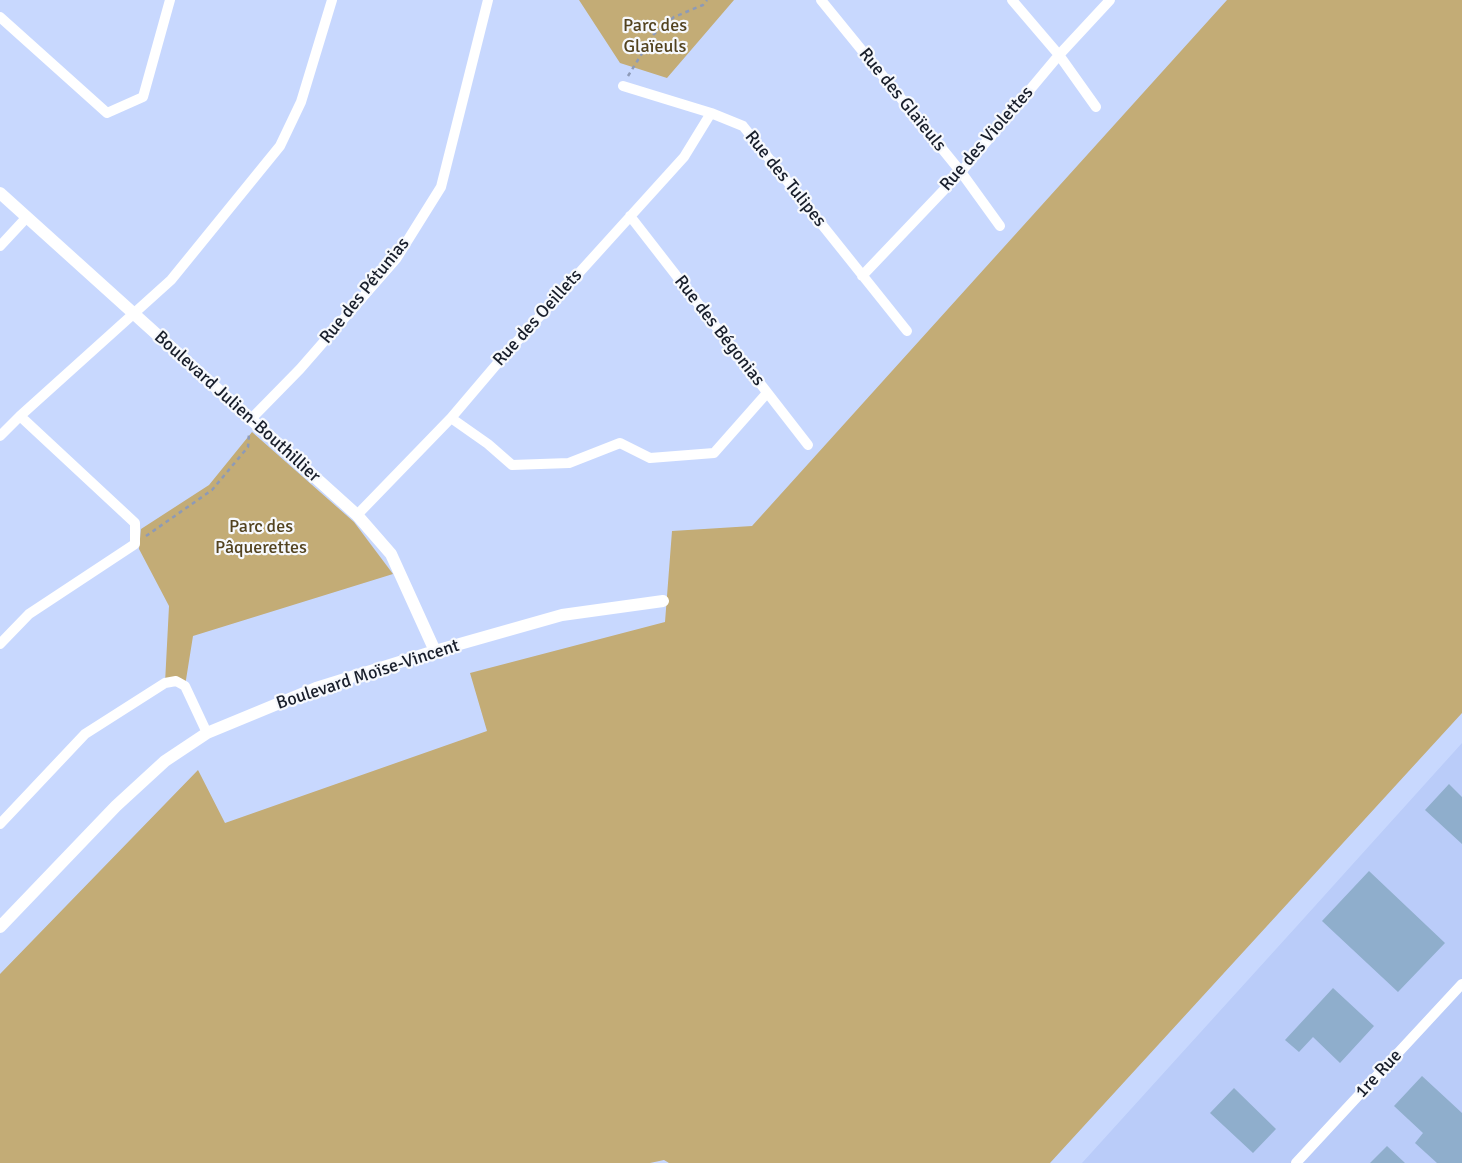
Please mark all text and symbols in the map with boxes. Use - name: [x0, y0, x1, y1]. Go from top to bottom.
- park label: Parc des Glaïeuls: [623, 15, 687, 58]
- street label: Rue des Glaïeuls: [854, 44, 950, 156]
- street label: Rue des Violettes: [936, 82, 1038, 196]
- street label: Rue des Tulipes: [740, 127, 830, 231]
- street label: Rue des Pétunias: [316, 234, 414, 348]
- street label: Rue des Oeillets: [489, 265, 587, 371]
- street label: Rue des Bégonias: [669, 272, 769, 390]
- street label: Boulevard Julien-Bouthillier: [149, 327, 325, 487]
- park label: Parc des Pâquerettes: [215, 516, 307, 558]
- street label: Boulevard Moïse-Vincent: [274, 635, 462, 715]
- street label: 1re Rue: [1351, 1045, 1407, 1103]

